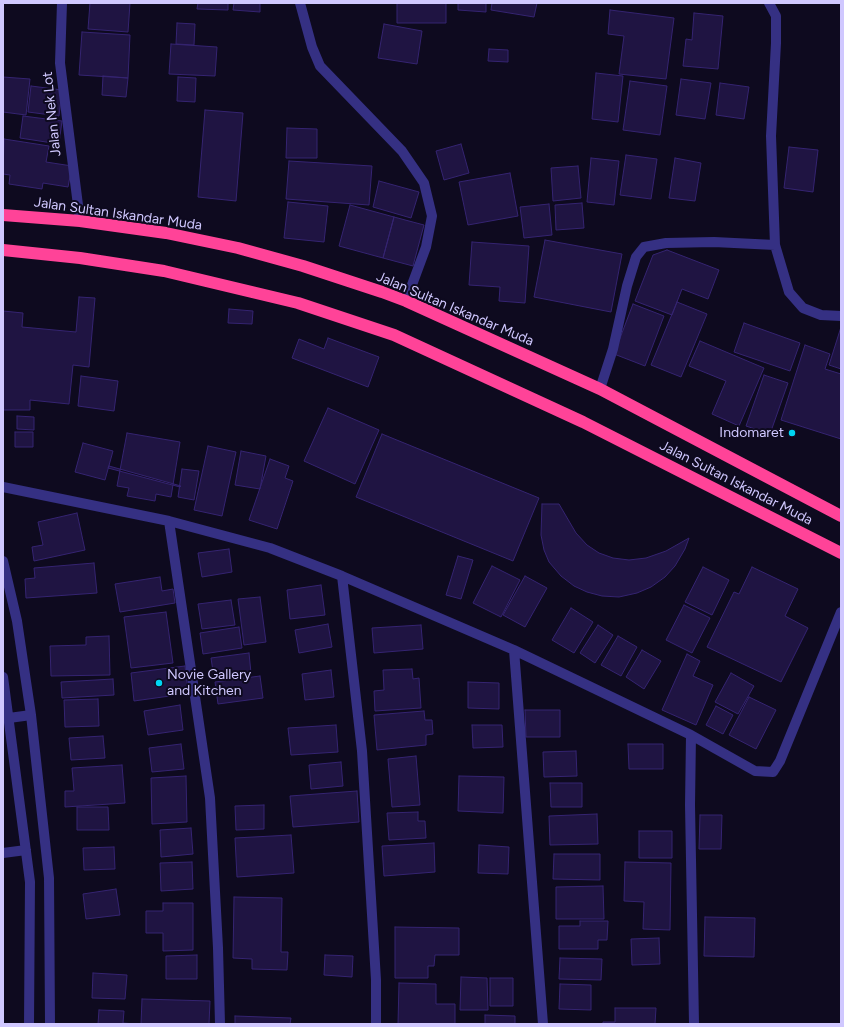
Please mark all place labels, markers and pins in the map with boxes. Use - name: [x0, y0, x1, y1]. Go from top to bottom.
- place label: Indomaret: [719, 425, 784, 441]
- marker: Indomaret: [787, 428, 797, 438]
- place label: Novie Gallery and Kitchen: [167, 667, 251, 700]
- marker: Novie Gallery and Kitchen: [154, 678, 164, 688]

